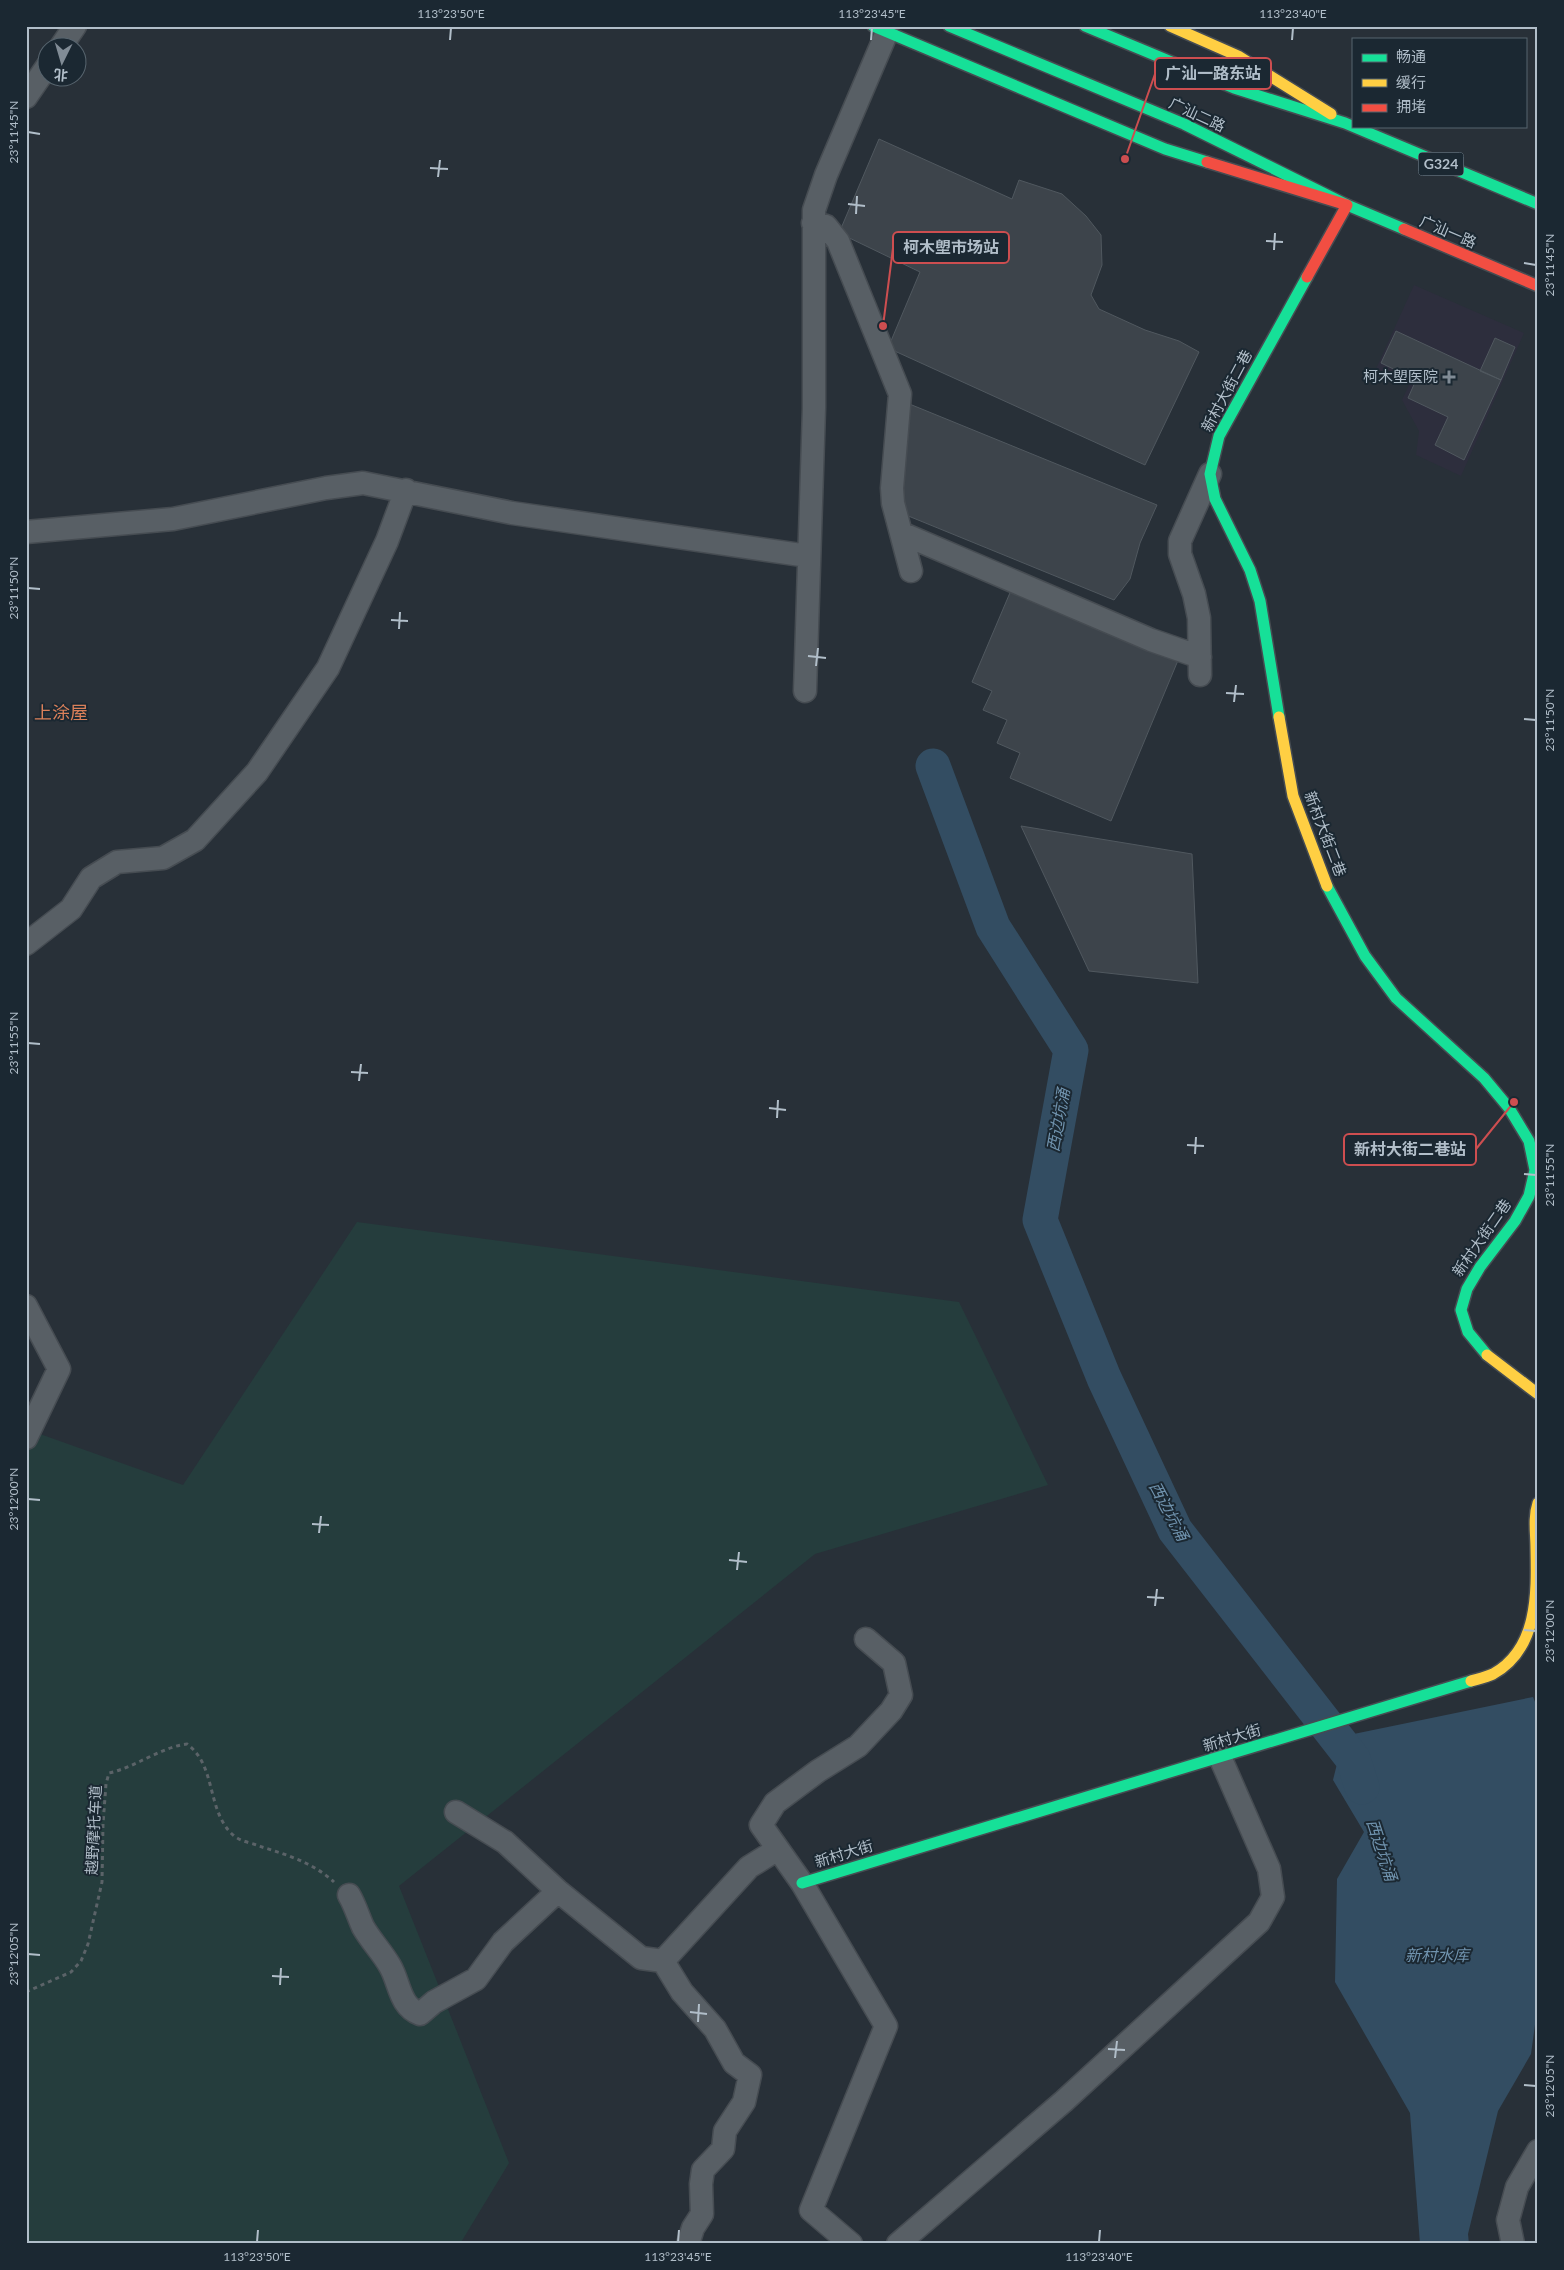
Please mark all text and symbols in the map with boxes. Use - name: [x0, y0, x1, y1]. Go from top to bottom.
- text: 113°23'50"E: [417, 6, 485, 21]
- text: 113°23'45"E: [838, 6, 906, 21]
- text: 113°23'40"E: [1259, 6, 1327, 21]
- north arrow: [38, 38, 88, 88]
- legend: [1352, 38, 1526, 128]
- text: 畅通: [1396, 47, 1426, 65]
- callout: 广汕一路东站: [1155, 58, 1271, 89]
- text: 广汕一路东站: [1165, 63, 1261, 82]
- text: 北: [53, 66, 69, 85]
- text: 缓行: [1396, 73, 1426, 91]
- street label: 广汕二路: [1166, 93, 1228, 135]
- text: 拥堵: [1396, 97, 1426, 115]
- text: 23°11'45"N: [6, 101, 21, 163]
- road number: G324: [1418, 152, 1464, 175]
- street label: 广汕一路: [1417, 211, 1480, 251]
- callout: 柯木塱市场站: [893, 232, 1009, 263]
- text: 23°11'45"N: [1542, 234, 1557, 296]
- text: 柯木塱市场站: [903, 237, 999, 256]
- street label: 新村大街二巷: [1197, 347, 1255, 434]
- place label: 柯木塱医院: [1363, 367, 1438, 385]
- marker: 柯木塱医院: [1442, 370, 1456, 384]
- text: 23°11'50"N: [6, 557, 21, 619]
- text: 23°11'50"N: [1542, 689, 1557, 751]
- district label: 上涂屋: [34, 701, 88, 723]
- street label: 新村大街二巷: [1301, 788, 1350, 879]
- text: 23°11'55"N: [6, 1012, 21, 1074]
- water label: 西边坑涌: [1043, 1085, 1073, 1153]
- callout: 新村大街二巷站: [1344, 1134, 1476, 1165]
- text: 新村大街二巷站: [1354, 1139, 1466, 1158]
- text: 23°11'55"N: [1542, 1144, 1557, 1206]
- street label: 新村大街二巷: [1448, 1195, 1514, 1279]
- text: 23°12'00"N: [6, 1468, 21, 1530]
- water label: 西边坑涌: [1146, 1478, 1194, 1545]
- text: 23°12'00"N: [1542, 1600, 1557, 1662]
- street label: 新村大街: [1200, 1720, 1263, 1754]
- street label: 越野摩托车道: [82, 1785, 104, 1875]
- water label: 西边坑涌: [1364, 1816, 1402, 1885]
- street label: 新村大街: [812, 1836, 875, 1870]
- text: 23°12'05"N: [6, 1923, 21, 1985]
- water label: 新村水库: [1405, 1945, 1472, 1964]
- text: 23°12'05"N: [1542, 2055, 1557, 2117]
- text: 113°23'50"E: [223, 2249, 291, 2264]
- text: 113°23'45"E: [644, 2249, 712, 2264]
- text: 113°23'40"E: [1065, 2249, 1133, 2264]

